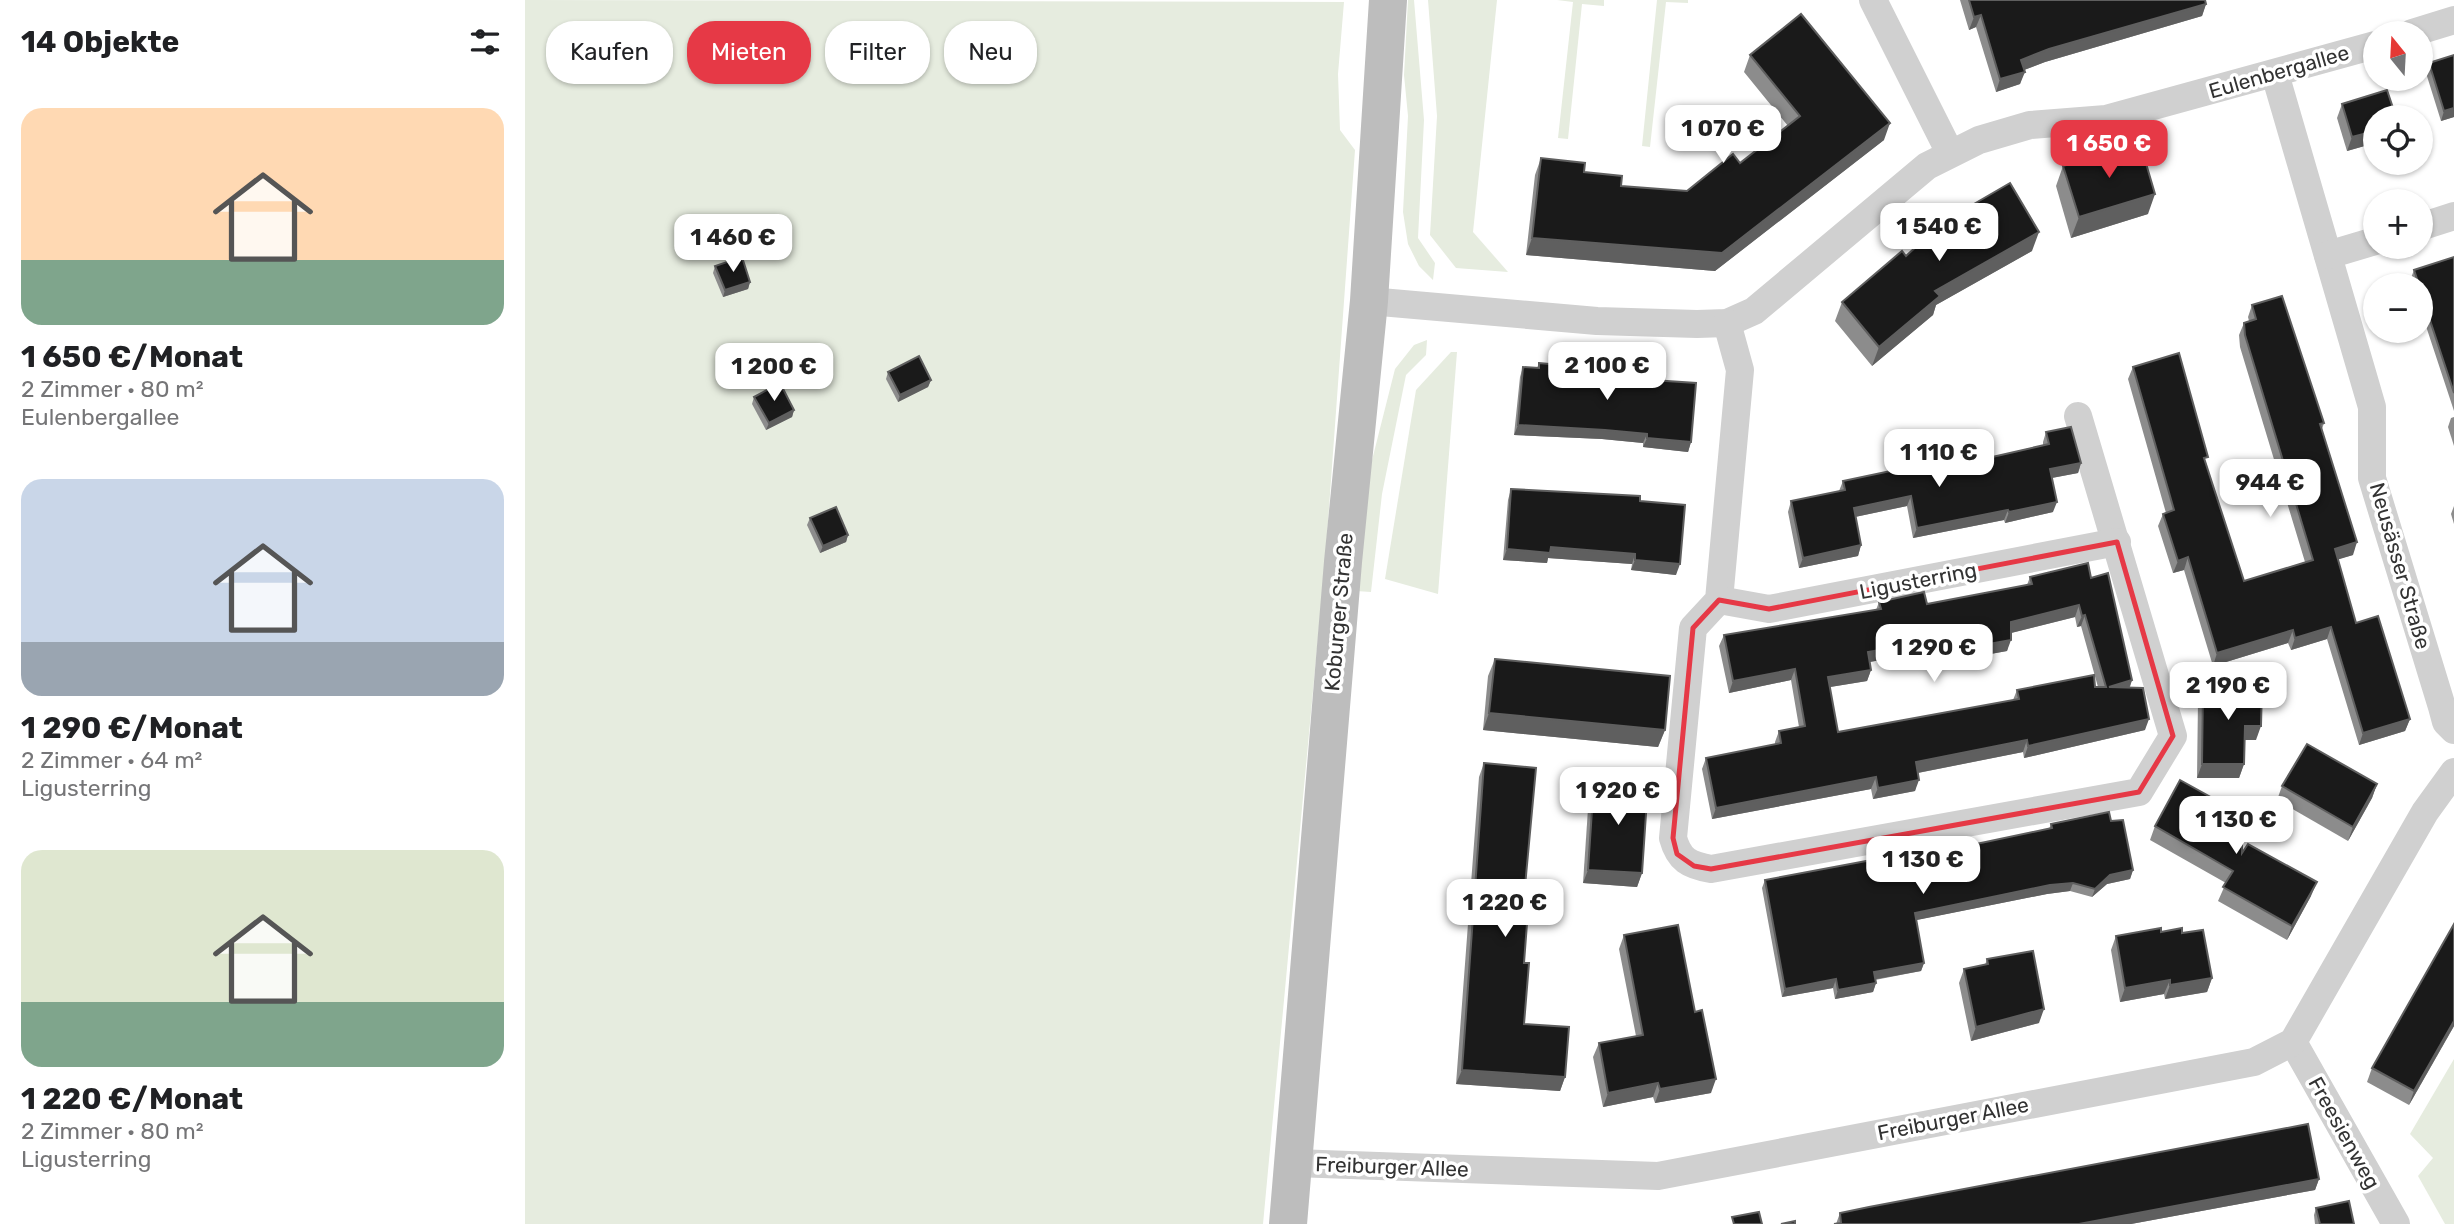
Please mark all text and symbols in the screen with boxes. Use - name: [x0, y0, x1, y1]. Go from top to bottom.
- chip: Kaufen: [546, 21, 673, 84]
- chip: Mieten: [687, 21, 811, 84]
- chip: Filter: [825, 21, 930, 84]
- chip: Neu: [944, 21, 1037, 84]
- north arrow: [2363, 21, 2433, 91]
- map controls: [2363, 21, 2433, 343]
- icon: filters: [466, 23, 504, 61]
- text: 14 Objekte: [21, 24, 179, 60]
- street label: Eulenbergallee: [2206, 40, 2352, 103]
- button: locate: [2363, 105, 2433, 175]
- pin: 1 070 €: [1658, 106, 1788, 165]
- text: 1 070 €: [1681, 114, 1765, 142]
- pin: 1 650 €: [2044, 120, 2174, 180]
- text: 1 650 €: [2067, 129, 2151, 157]
- icon: home: [200, 154, 326, 280]
- button: +: [2363, 189, 2433, 259]
- pin: 1 540 €: [1874, 204, 2004, 263]
- text: 1 540 €: [1896, 212, 1982, 240]
- pin: 1 460 €: [668, 215, 798, 274]
- text: 1 460 €: [690, 223, 776, 251]
- button: −: [2363, 273, 2433, 343]
- text: 1 650 €/Monat: [21, 339, 243, 375]
- pin: 2 100 €: [1542, 342, 1672, 402]
- pin: 1 200 €: [709, 344, 839, 403]
- text: 2 100 €: [1564, 351, 1650, 379]
- text: 1 200 €: [731, 352, 817, 380]
- text: 2 Zimmer · 80 m²: [21, 375, 204, 403]
- text: Eulenbergallee: [21, 403, 180, 431]
- pin: 1 110 €: [1874, 430, 2004, 489]
- text: 1 110 €: [1900, 438, 1978, 466]
- pin: 944 €: [2221, 460, 2319, 519]
- text: 944 €: [2236, 468, 2304, 496]
- street label: Neusässer Straße: [2365, 480, 2436, 652]
- icon: home: [200, 525, 326, 651]
- street label: Koburger Straße: [1319, 532, 1358, 692]
- street label: Ligusterring: [1857, 557, 1979, 604]
- pin: 1 290 €: [1869, 624, 1999, 684]
- text: 1 290 €: [1892, 633, 1976, 661]
- pin: 2 190 €: [2163, 662, 2293, 722]
- text: 2 190 €: [2186, 671, 2270, 699]
- text: 1 290 €/Monat: [21, 710, 243, 746]
- text: 2 Zimmer · 64 m²: [21, 746, 202, 774]
- pin: 1 920 €: [1553, 768, 1683, 827]
- text: Ligusterring: [21, 774, 151, 802]
- text: 1 920 €: [1576, 776, 1660, 804]
- pin: 1 130 €: [2171, 796, 2301, 856]
- text: 1 130 €: [2195, 805, 2277, 833]
- pin: 1 130 €: [1858, 836, 1988, 896]
- text: 1 130 €: [1882, 845, 1964, 873]
- pin: 1 220 €: [1440, 880, 1570, 939]
- text: 1 220 €: [1463, 888, 1547, 916]
- icon: home: [200, 896, 326, 1022]
- street label: Freesienweg: [2303, 1072, 2385, 1193]
- text: 1 220 €/Monat: [21, 1081, 243, 1117]
- street label: Freiburger Allee: [1875, 1092, 2031, 1145]
- text: 2 Zimmer · 80 m²: [21, 1117, 204, 1145]
- text: Ligusterring: [21, 1145, 151, 1173]
- street label: Freiburger Allee: [1315, 1151, 1469, 1182]

